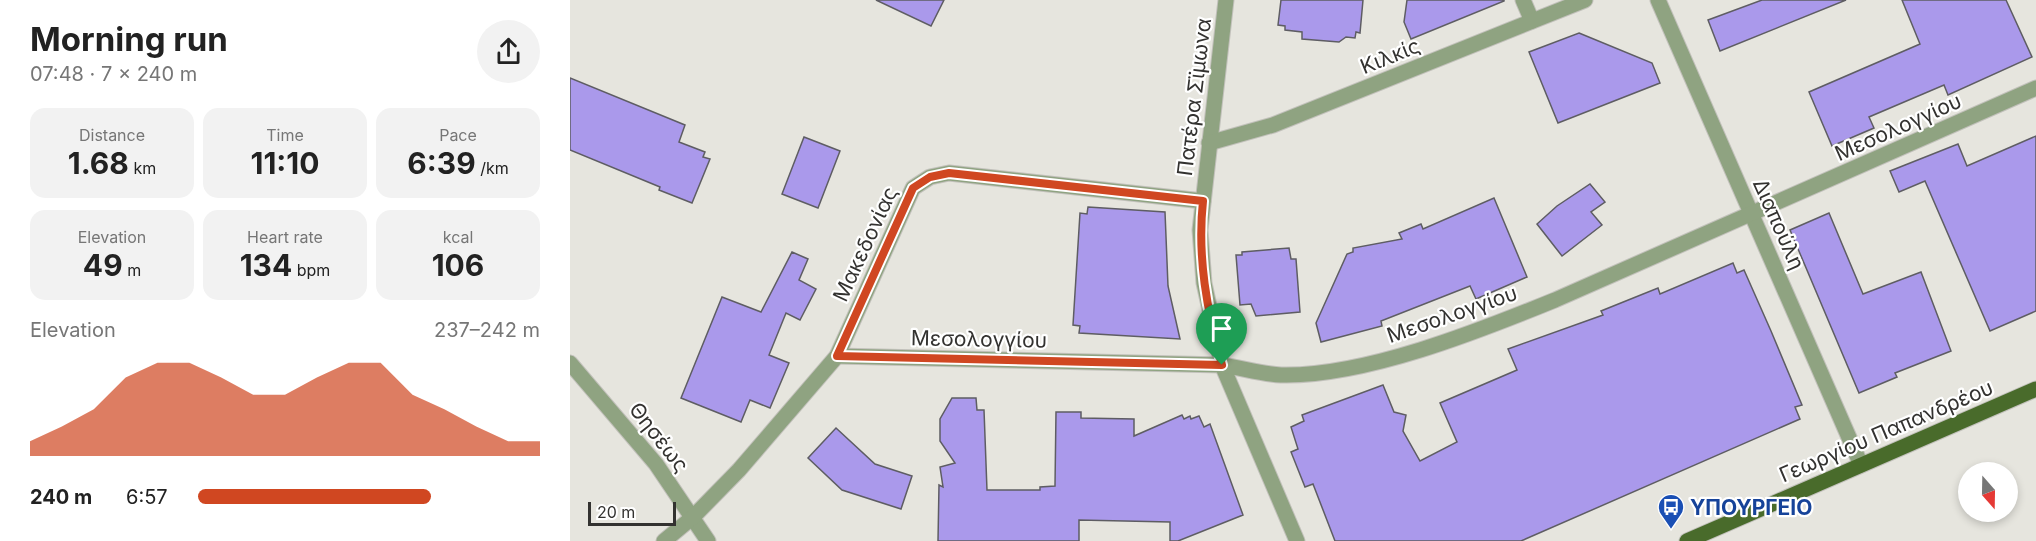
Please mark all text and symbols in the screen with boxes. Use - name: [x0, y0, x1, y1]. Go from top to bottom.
- street label: Πατέρα Σϊμωνα: [1172, 17, 1216, 177]
- text: Morning run: [30, 19, 228, 59]
- button: share: [477, 20, 540, 83]
- street label: Κιλκίς: [1357, 33, 1423, 79]
- text: 07:48 · 7 × 240 m: [30, 62, 197, 86]
- street label: Μεσολογγίου: [1831, 88, 1965, 166]
- text: Distance: [79, 125, 145, 145]
- text: Time: [266, 125, 304, 145]
- text: Pace: [439, 125, 477, 145]
- text: 1.68: [68, 145, 129, 181]
- text: 11:10: [250, 145, 320, 181]
- text: 6:39: [407, 145, 476, 181]
- text: km: [129, 158, 156, 178]
- text: /km: [476, 158, 509, 178]
- street label: Διαπούλη: [1748, 175, 1810, 273]
- street label: Μακεδονίας: [828, 183, 902, 305]
- text: Elevation: [78, 227, 146, 247]
- text: Heart rate: [247, 227, 323, 247]
- text: kcal: [443, 227, 473, 247]
- text: 49: [83, 247, 123, 283]
- text: 134: [240, 247, 292, 283]
- text: 106: [432, 247, 484, 283]
- text: m: [123, 260, 141, 280]
- text: bpm: [292, 260, 330, 280]
- street label: Μεσολογγίου: [1384, 280, 1520, 348]
- pin: [1196, 303, 1247, 365]
- icon: arrive: [1205, 312, 1238, 345]
- text: Elevation: [30, 318, 116, 342]
- text: 237–242 m: [434, 318, 540, 342]
- street label: Μεσολογγίου: [911, 325, 1047, 353]
- street label: Γεωργίου Παπανδρέου: [1775, 375, 1997, 487]
- street label: Θησέως: [624, 397, 694, 477]
- north arrow: [1958, 462, 2018, 522]
- map controls: [1958, 462, 2018, 522]
- text: 240 m: [30, 485, 92, 509]
- text: 6:57: [126, 485, 168, 509]
- bus stop icon: ΥΠΟΥΡΓΕΙΟ: [1656, 492, 1686, 530]
- place label: ΥΠΟΥΡΓΕΙΟ: [1690, 495, 1812, 520]
- scale bar: [588, 499, 676, 526]
- text: 20 m: [597, 502, 635, 522]

